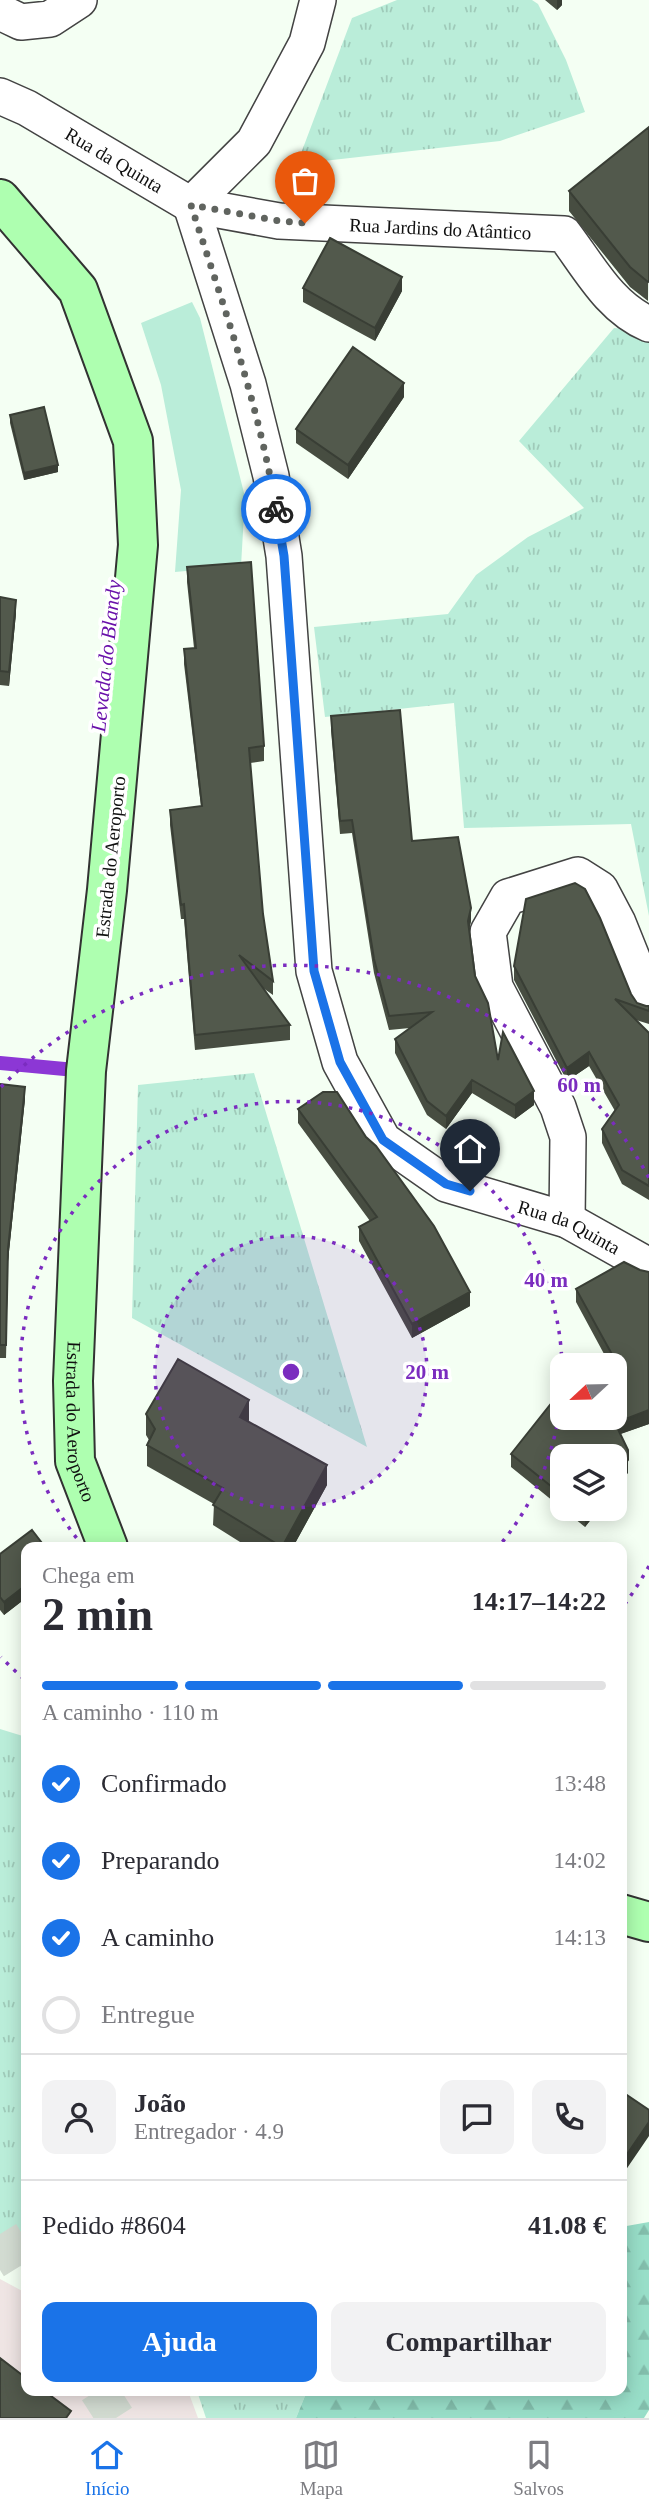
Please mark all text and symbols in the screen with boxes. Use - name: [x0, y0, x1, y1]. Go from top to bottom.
- street label: Rua da Quinta: [61, 123, 167, 197]
- pin: [275, 151, 335, 223]
- icon: bag: [286, 162, 324, 200]
- street label: Rua Jardins do Atântico: [349, 214, 532, 243]
- courier: [241, 474, 311, 544]
- icon: bike: [257, 490, 295, 528]
- water label: Levada do Blandy: [86, 578, 126, 734]
- street label: Estrada do Aeroporto: [92, 775, 129, 939]
- text: 60 m: [557, 1073, 601, 1097]
- pin: [440, 1119, 500, 1191]
- icon: home: [451, 1130, 489, 1168]
- street label: Rua da Quinta: [515, 1196, 624, 1259]
- text: 40 m: [524, 1268, 568, 1292]
- street label: Estrada do Aeroporto: [62, 1341, 100, 1505]
- north arrow: [550, 1353, 626, 1430]
- map controls: [550, 1353, 627, 1521]
- centre of rings: [279, 1360, 303, 1384]
- text: 20 m: [405, 1360, 449, 1384]
- button: layers: [550, 1444, 627, 1521]
- text: Chega em: [42, 1563, 135, 1588]
- text: 14:17–14:22: [472, 1587, 606, 1616]
- text: 2 min: [42, 1589, 153, 1640]
- text: A caminho · 110 m: [42, 1700, 219, 1725]
- icon: check: [42, 1765, 80, 1803]
- text: Confirmado: [101, 1769, 227, 1798]
- text: 13:48: [554, 1771, 606, 1796]
- icon: check: [42, 1842, 80, 1880]
- text: Preparando: [101, 1846, 219, 1875]
- text: 14:02: [554, 1848, 606, 1873]
- icon: check: [42, 1919, 80, 1957]
- text: A caminho: [101, 1923, 214, 1952]
- text: 14:13: [554, 1925, 606, 1950]
- text: Entregue: [101, 2000, 195, 2029]
- button: person: [42, 2080, 116, 2154]
- button: chat: [440, 2080, 514, 2154]
- button: phone: [532, 2080, 606, 2154]
- text: João: [134, 2089, 186, 2118]
- text: Entregador · 4.9: [134, 2119, 284, 2144]
- text: Pedido #8604: [42, 2211, 186, 2240]
- text: 41.08 €: [528, 2211, 606, 2240]
- button: Ajuda: [42, 2302, 317, 2382]
- button: Compartilhar: [331, 2302, 606, 2382]
- tab: Início: [85, 2436, 129, 2500]
- tab: Mapa: [300, 2436, 343, 2500]
- tab: Salvos: [513, 2436, 564, 2500]

